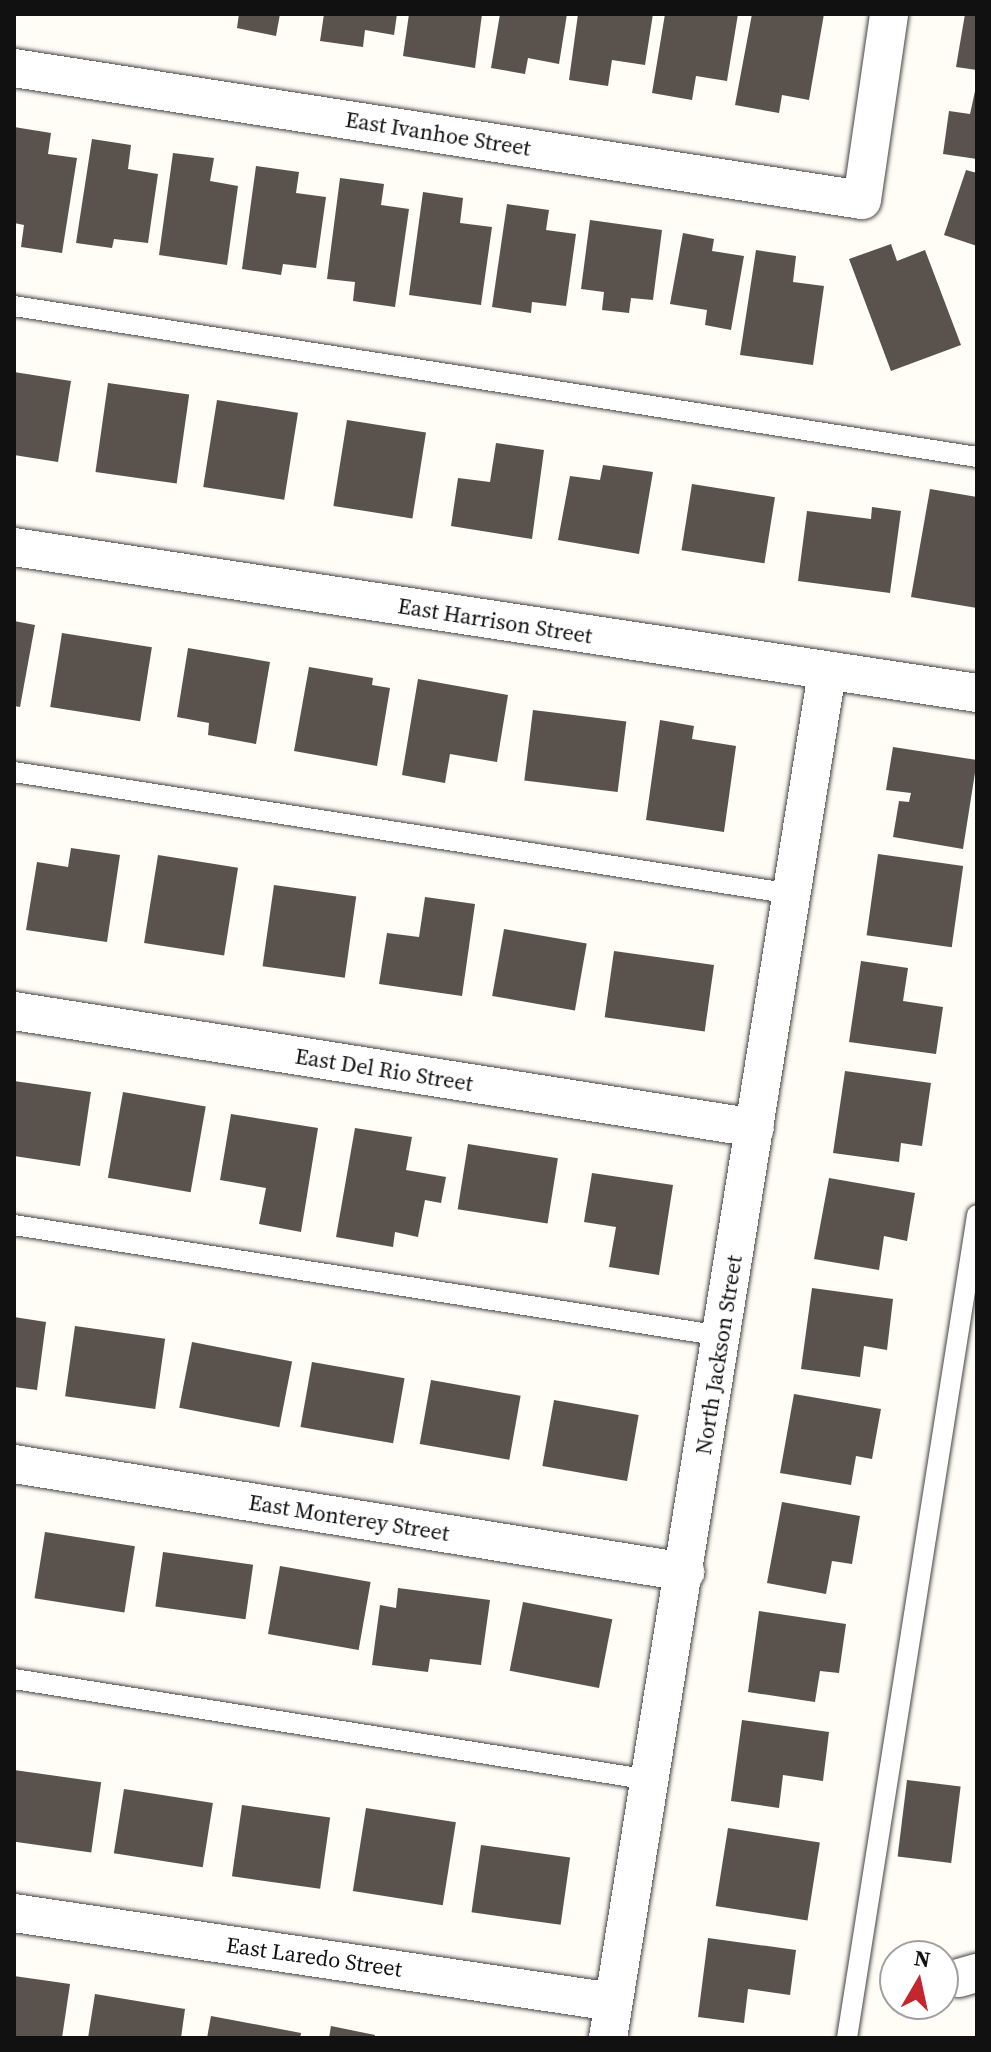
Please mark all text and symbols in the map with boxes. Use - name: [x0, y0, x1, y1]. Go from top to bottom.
- street label: East Ivanhoe Street: [343, 106, 533, 162]
- street label: East Harrison Street: [396, 593, 594, 649]
- street label: East Del Rio Street: [293, 1043, 475, 1097]
- street label: North Jackson Street: [690, 1254, 748, 1456]
- street label: East Monterey Street: [247, 1489, 451, 1547]
- street label: East Laredo Street: [224, 1932, 404, 1982]
- north arrow: [879, 1940, 959, 2020]
- text: N: [912, 1942, 933, 1974]

